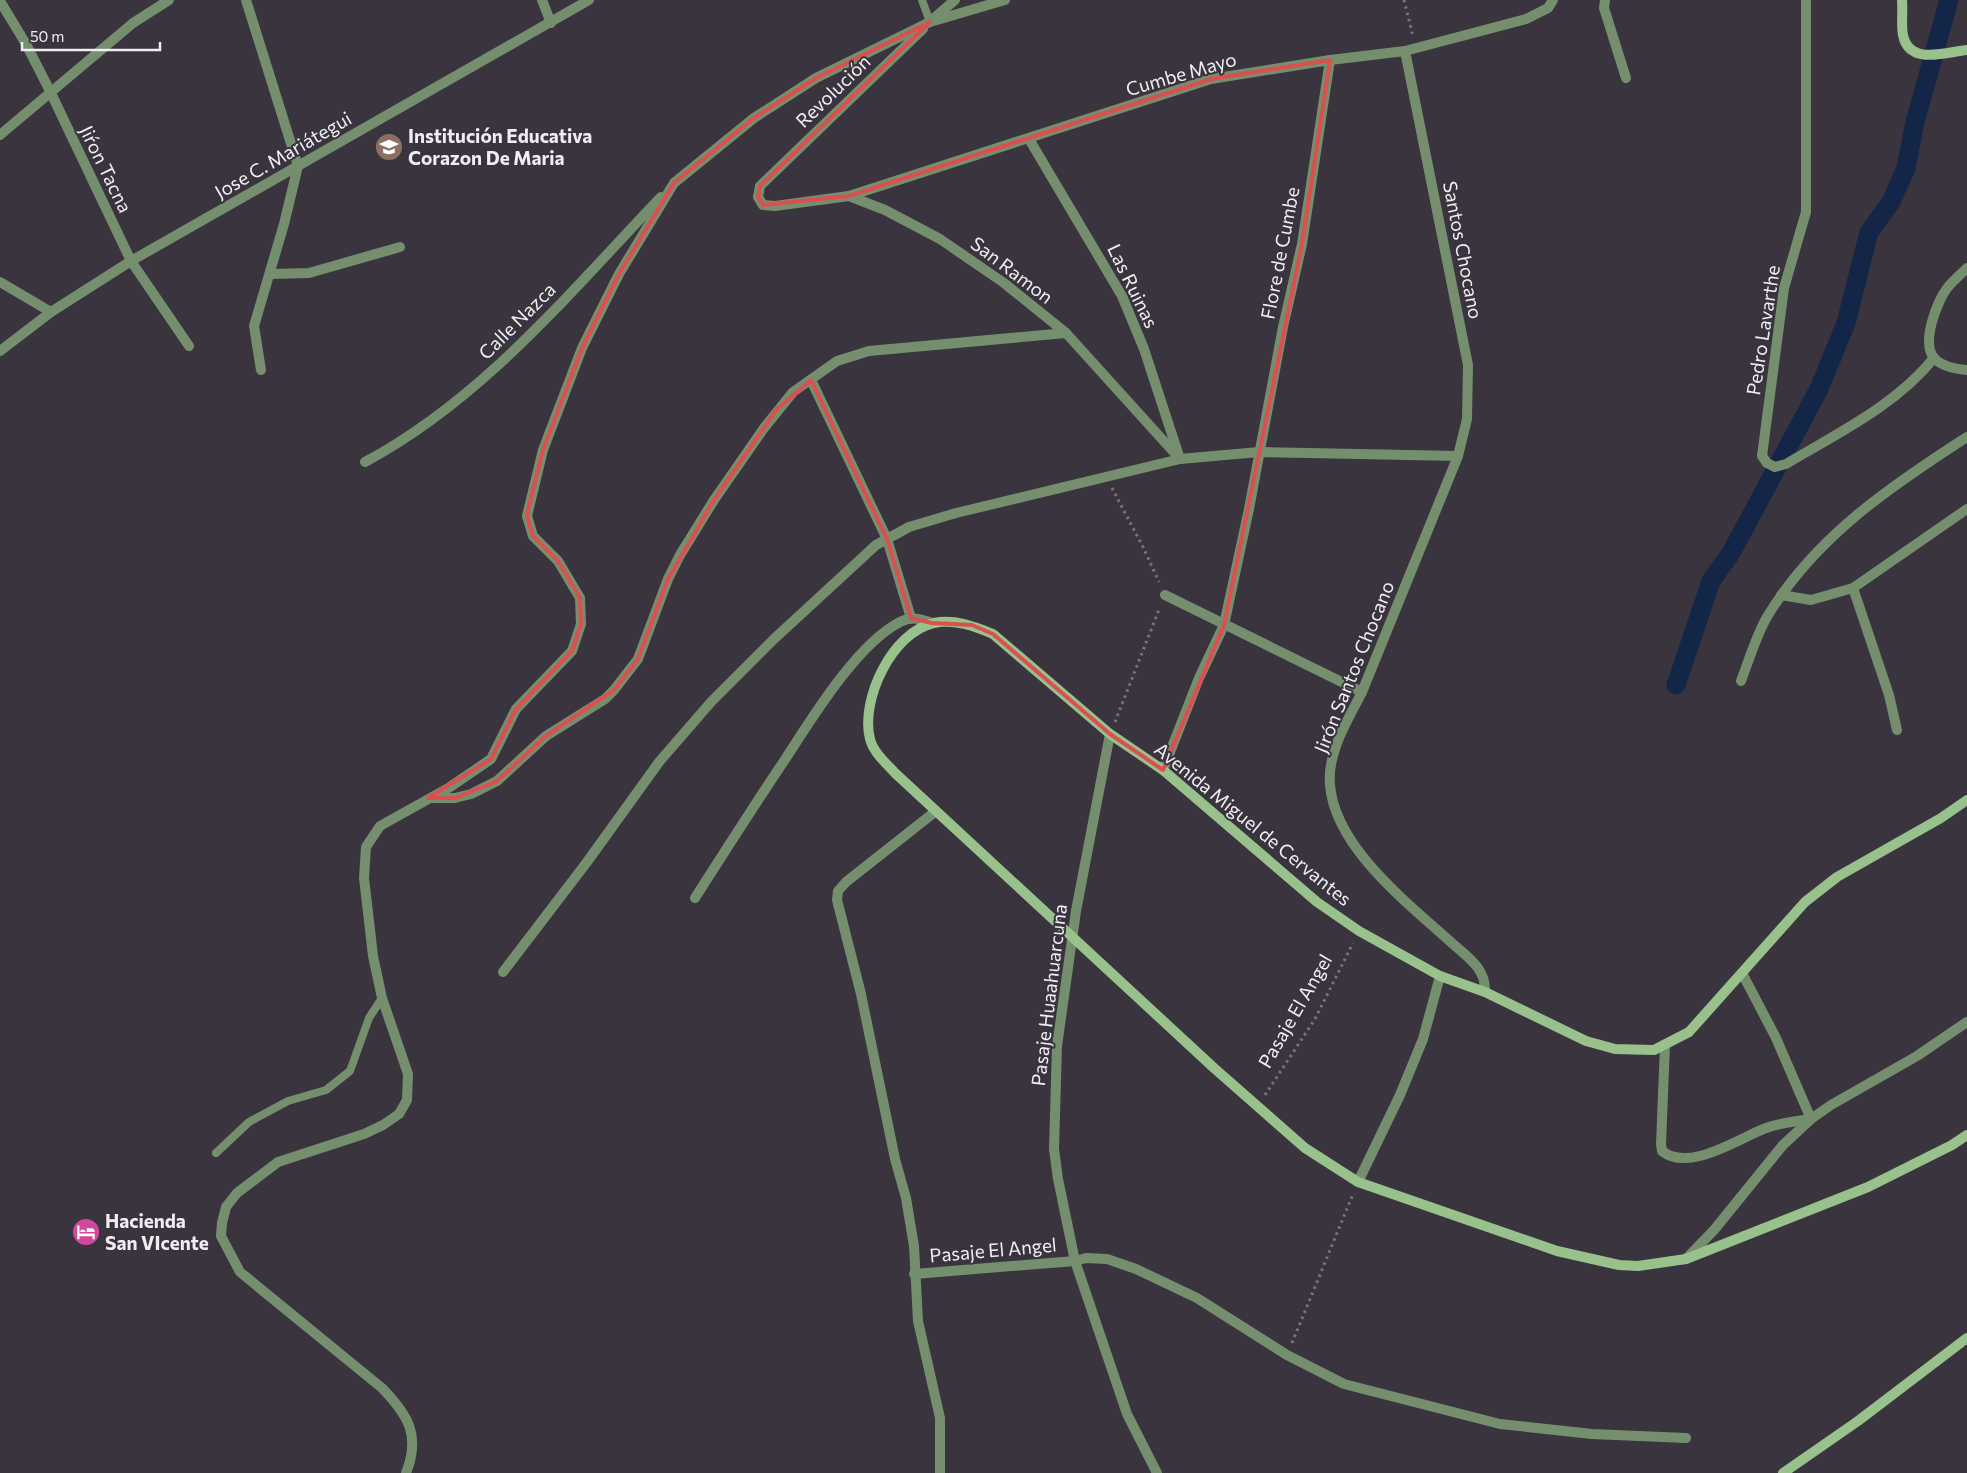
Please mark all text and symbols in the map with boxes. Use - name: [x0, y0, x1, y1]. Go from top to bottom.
- scale bar: [22, 20, 160, 52]
- text: 50 m: [30, 27, 64, 45]
- street label: Cumbe Mayo: [1123, 47, 1239, 100]
- street label: Revolución: [791, 50, 875, 132]
- street label: Jose C. Mariátegui: [210, 106, 355, 203]
- street label: Jiŕon Tacna: [75, 121, 137, 216]
- place label: Institución Educativa Corazon De Maria: [408, 124, 592, 169]
- school or university icon: Institución Educativa Corazon De Maria: [374, 132, 404, 162]
- street label: Santos Chocano: [1439, 179, 1488, 321]
- street label: Flore de Cumbe: [1255, 185, 1304, 321]
- street label: San Ramon: [967, 231, 1058, 308]
- street label: Las Ruinas: [1103, 240, 1164, 332]
- street label: Pedro Lavarthe: [1741, 263, 1784, 397]
- street label: Calle Nazca: [473, 277, 560, 364]
- street label: Jirón Santos Chocano: [1309, 577, 1399, 756]
- street label: Avenida Miguel de Cervantes: [1150, 737, 1356, 910]
- street label: Pasaje Huaahuarcuna: [1026, 903, 1071, 1087]
- street label: Pasaje El Angel: [1253, 950, 1336, 1072]
- place label: Hacienda San VIcente: [105, 1209, 209, 1254]
- hotel icon: Hacienda San VIcente: [71, 1217, 101, 1247]
- street label: Pasaje El Angel: [928, 1232, 1058, 1267]

